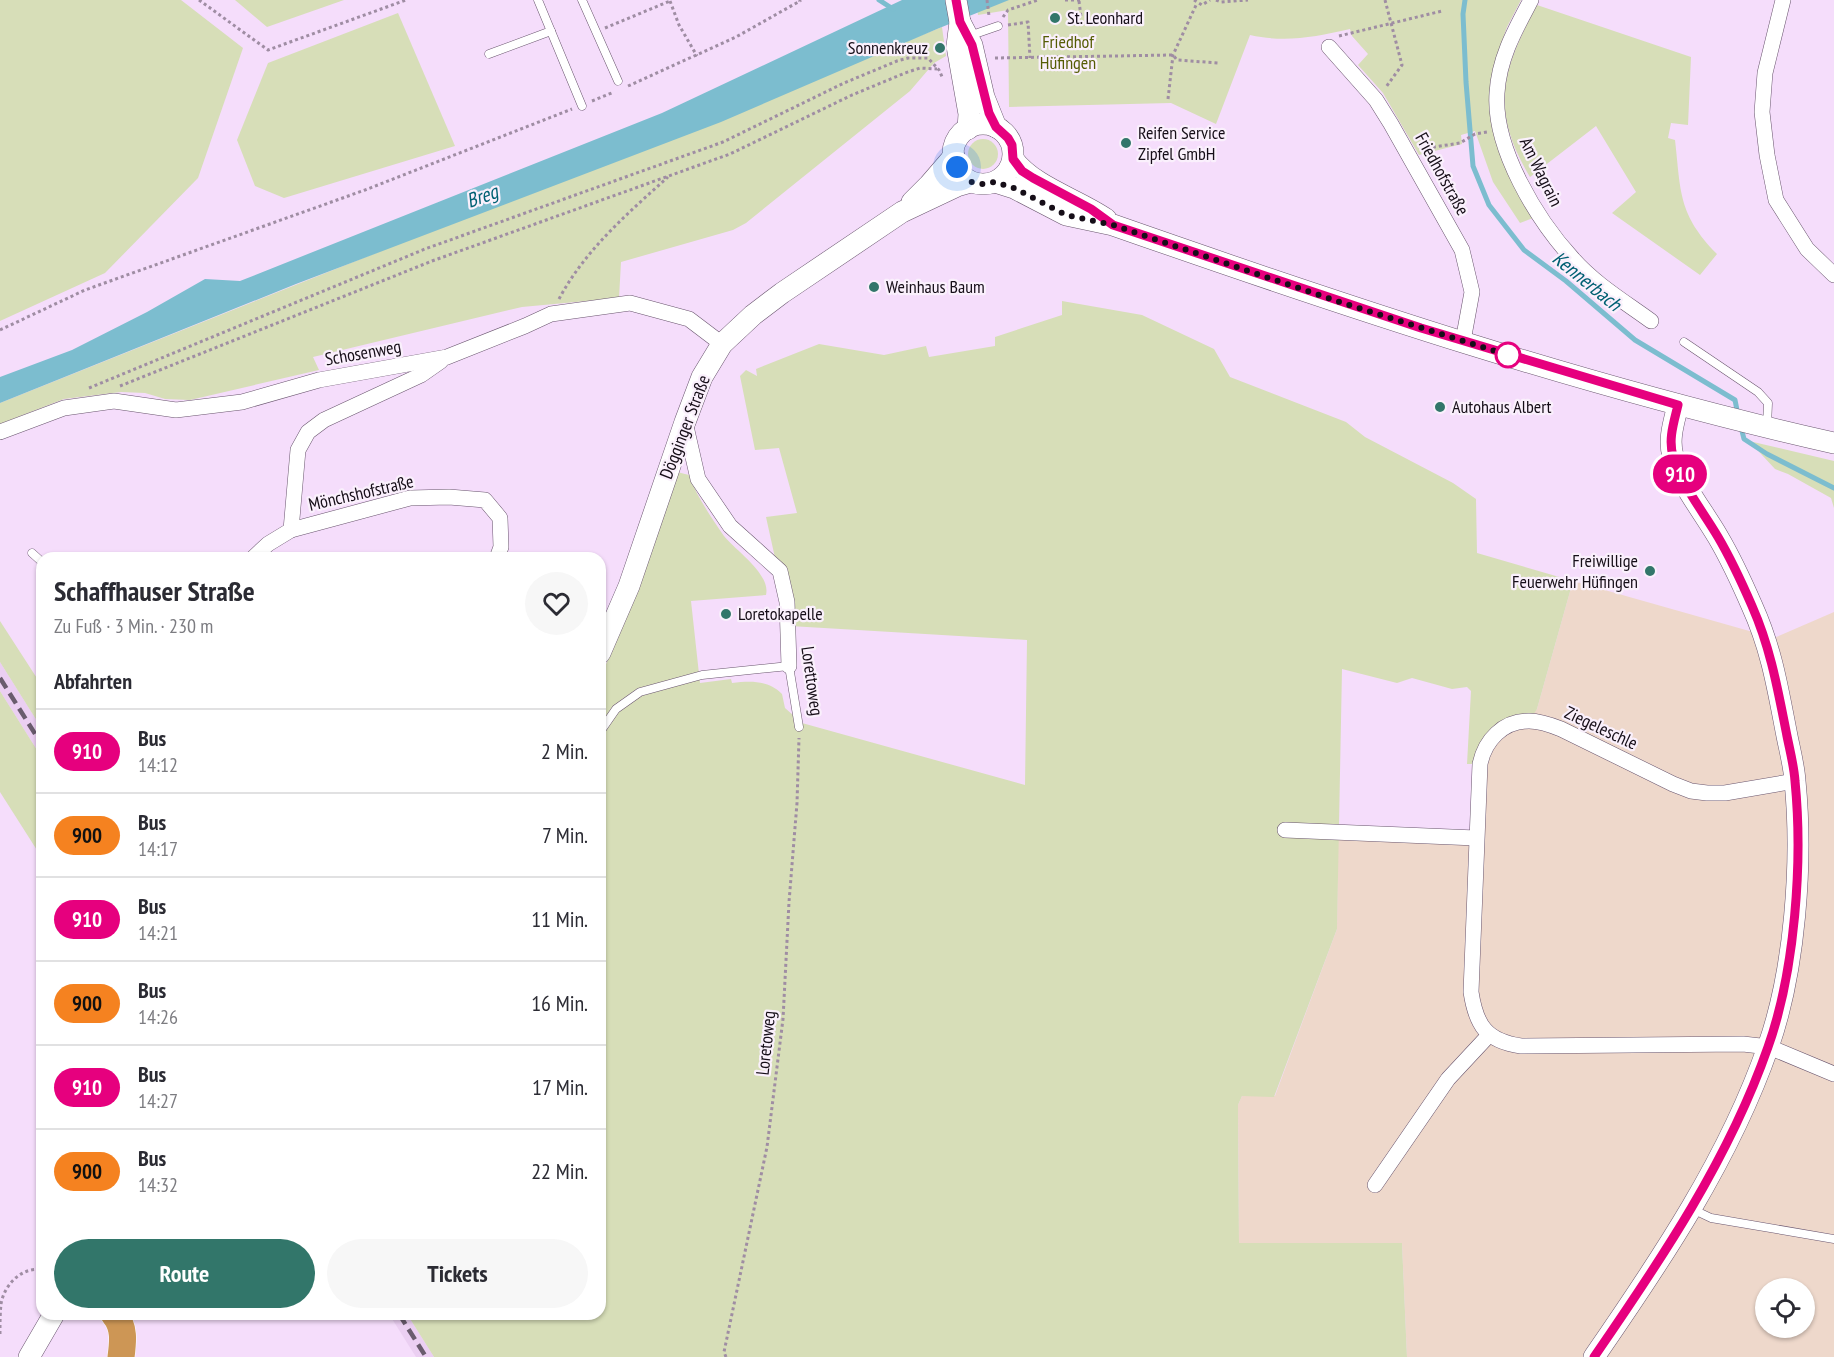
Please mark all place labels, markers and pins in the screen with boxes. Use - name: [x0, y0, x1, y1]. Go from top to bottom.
- place label: St. Leonhard: [1067, 6, 1143, 29]
- marker: St. Leonhard: [1048, 11, 1062, 25]
- place label: Sonnenkreuz: [848, 36, 928, 59]
- marker: Sonnenkreuz: [933, 41, 947, 55]
- place label: Reifen Service Zipfel GmbH: [1138, 121, 1225, 165]
- marker: Reifen Service Zipfel GmbH: [1119, 136, 1133, 150]
- place label: Weinhaus Baum: [886, 275, 985, 298]
- marker: Weinhaus Baum: [867, 280, 881, 294]
- unlabelled marker: [1495, 342, 1521, 368]
- place label: Autohaus Albert: [1452, 395, 1552, 418]
- marker: Autohaus Albert: [1433, 400, 1447, 414]
- place label: Freiwillige Feuerwehr Hüfingen: [1512, 549, 1638, 593]
- marker: Freiwillige Feuerwehr Hüfingen: [1643, 564, 1657, 578]
- place label: Loretokapelle: [738, 602, 823, 625]
- marker: Loretokapelle: [719, 607, 733, 621]

